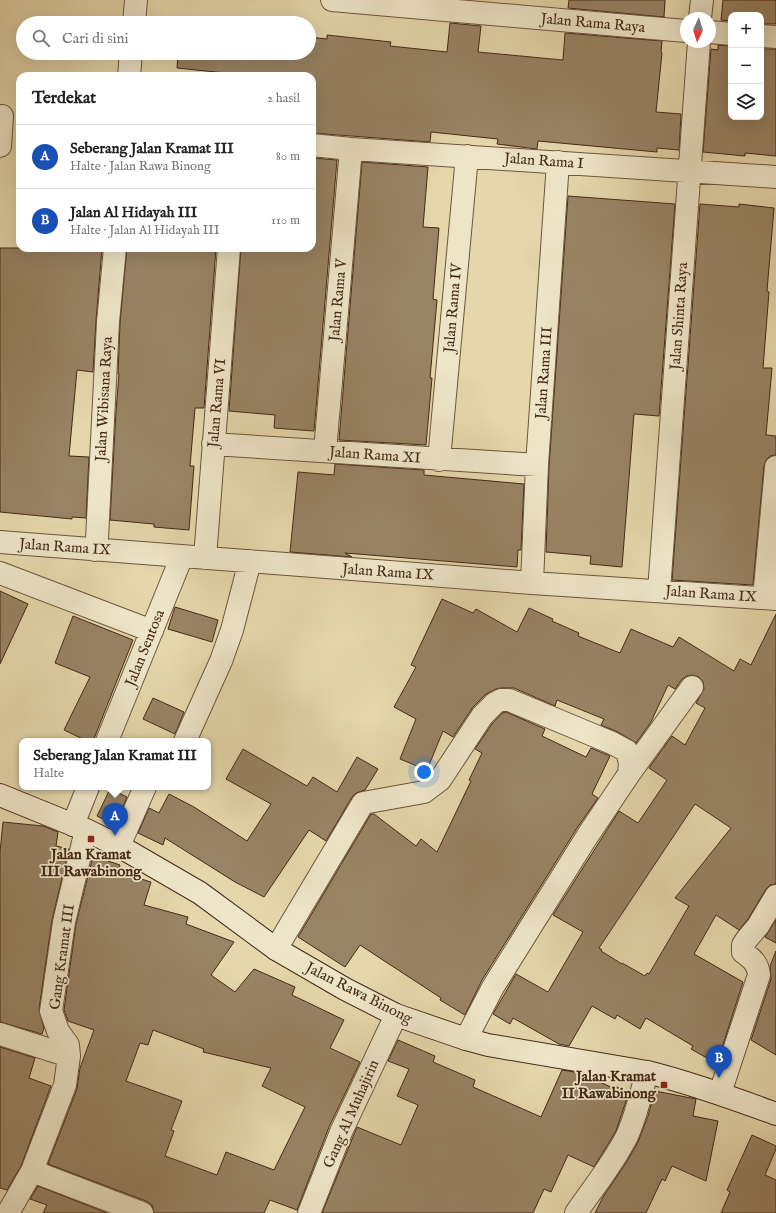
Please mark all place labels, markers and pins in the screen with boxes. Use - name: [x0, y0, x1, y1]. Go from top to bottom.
- pin: A: [102, 803, 128, 836]
- marker: Jalan Kramat III Rawabinong: [86, 834, 96, 844]
- place label: Jalan Kramat III Rawabinong: [41, 845, 142, 881]
- pin: B: [706, 1045, 732, 1078]
- place label: Jalan Kramat II Rawabinong: [562, 1067, 657, 1103]
- marker: Jalan Kramat II Rawabinong: [659, 1080, 669, 1090]

